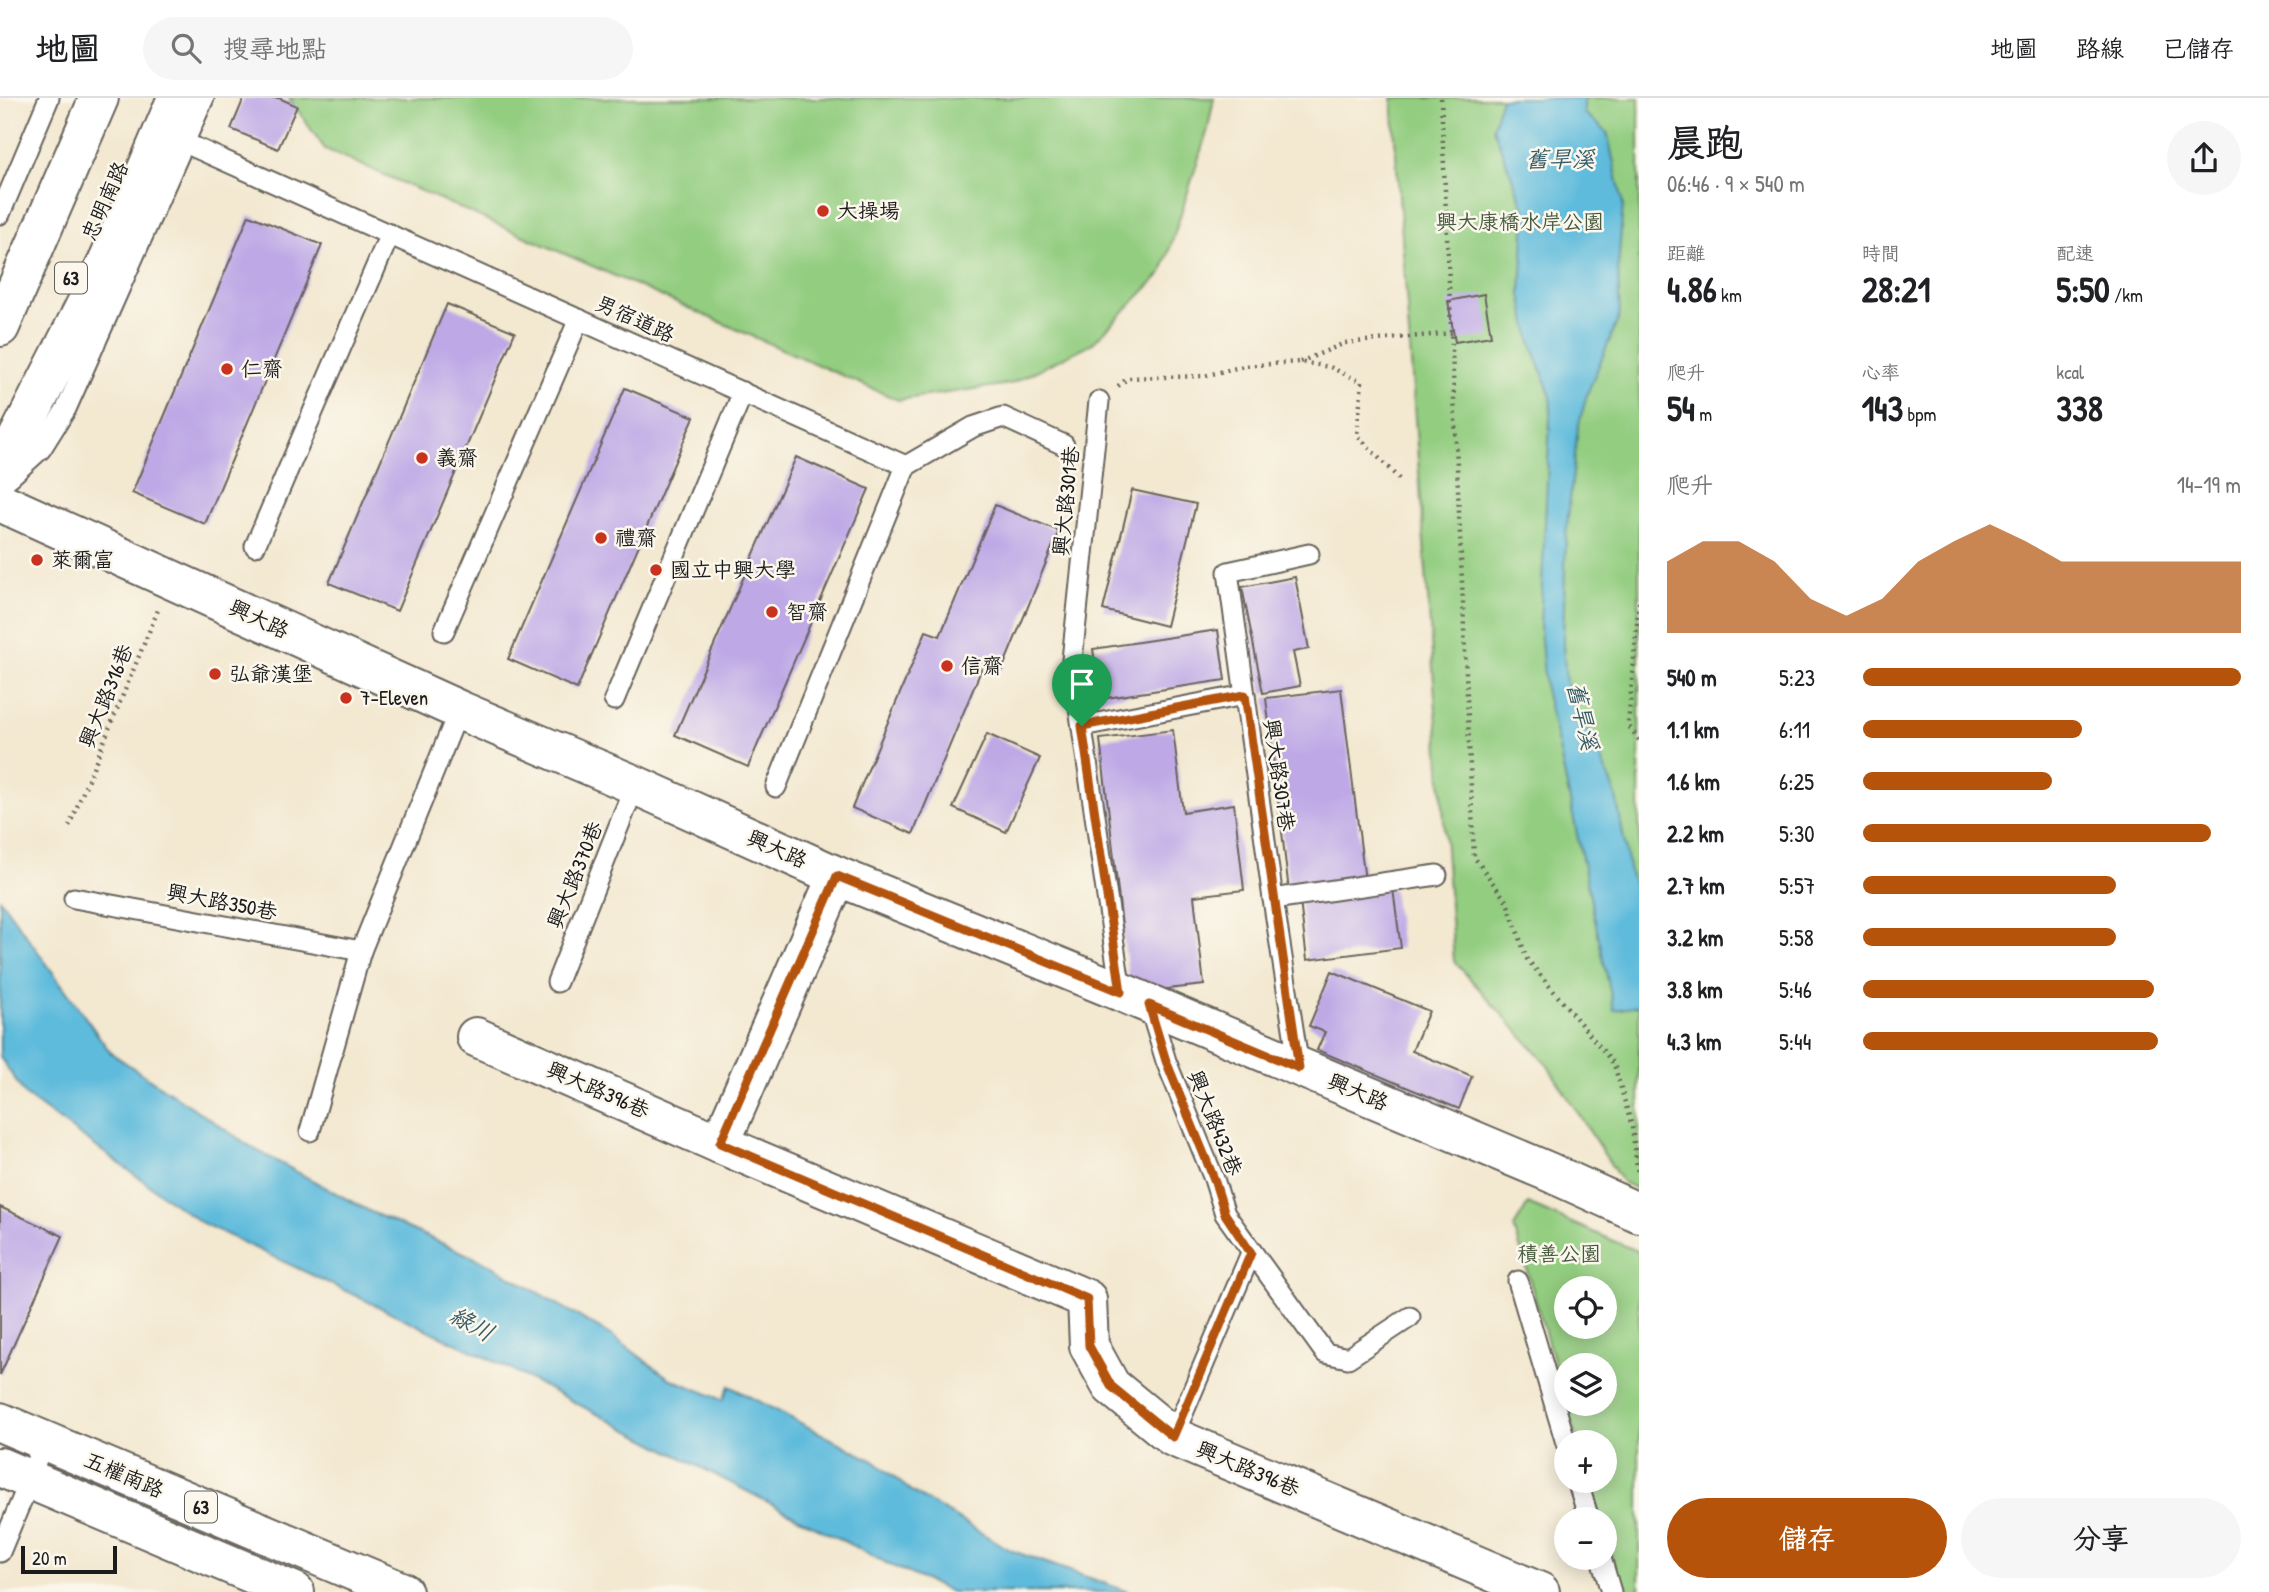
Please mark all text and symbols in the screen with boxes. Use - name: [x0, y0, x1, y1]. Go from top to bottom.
- search box: [143, 17, 633, 80]
- text: 地圖: [35, 26, 101, 70]
- icon: search: [167, 29, 205, 67]
- text: 搜尋地點: [223, 31, 327, 66]
- text: 地圖: [1990, 32, 2038, 64]
- text: 路線: [2076, 32, 2124, 64]
- text: 已儲存: [2162, 32, 2234, 64]
- text: 晨跑: [1667, 116, 1743, 168]
- button: share: [2167, 121, 2241, 195]
- water label: 舊旱溪: [1526, 143, 1597, 174]
- street label: 忠明南路: [74, 157, 135, 245]
- text: 06:46 · 9 × 540 m: [1667, 168, 1805, 199]
- place label: 大操場: [837, 196, 900, 225]
- marker: 大操場: [815, 203, 831, 219]
- park label: 興大康橋水岸公園: [1436, 207, 1604, 236]
- text: 距離: [1667, 240, 1705, 266]
- text: 時間: [1862, 240, 1900, 266]
- text: 配速: [2056, 240, 2094, 266]
- road number: 63: [55, 262, 87, 294]
- text: 4.86: [1667, 266, 1717, 313]
- text: 28:21: [1862, 266, 1930, 313]
- text: 5:50: [2056, 266, 2110, 313]
- text: km: [1717, 282, 1742, 308]
- text: /km: [2110, 282, 2143, 308]
- street label: 男宿道路: [591, 288, 679, 349]
- place label: 仁齋: [241, 354, 283, 383]
- text: 爬升: [1667, 359, 1705, 385]
- text: 心率: [1862, 359, 1900, 385]
- text: kcal: [2056, 359, 2084, 385]
- marker: 仁齋: [219, 361, 235, 377]
- text: 54: [1667, 385, 1695, 432]
- text: 143: [1862, 385, 1903, 432]
- text: 338: [2056, 385, 2103, 432]
- text: m: [1695, 401, 1712, 427]
- text: bpm: [1903, 401, 1936, 427]
- place label: 義齋: [436, 443, 478, 472]
- street label: 興大路301巷: [1045, 445, 1086, 557]
- marker: 義齋: [414, 450, 430, 466]
- text: 爬升: [1667, 469, 1713, 500]
- text: 14–19 m: [2177, 469, 2241, 500]
- place label: 禮齋: [615, 523, 657, 552]
- marker: 禮齋: [593, 530, 609, 546]
- place label: 萊爾富: [51, 545, 114, 574]
- marker: 萊爾富: [29, 552, 45, 568]
- place label: 國立中興大學: [670, 555, 796, 584]
- marker: 國立中興大學: [648, 562, 664, 578]
- street label: 興大路: [225, 592, 294, 645]
- place label: 智齋: [786, 597, 828, 626]
- marker: 智齋: [764, 604, 780, 620]
- street label: 興大路316巷: [72, 640, 139, 752]
- place label: 信齋: [961, 651, 1003, 680]
- pin: [1052, 654, 1112, 726]
- marker: 信齋: [939, 658, 955, 674]
- place label: 弘爺漢堡: [229, 659, 313, 688]
- text: 540 m: [1667, 662, 1717, 693]
- text: 5:23: [1779, 662, 1815, 693]
- icon: arrive: [1063, 665, 1101, 703]
- marker: 弘爺漢堡: [207, 666, 223, 682]
- water label: 舊旱溪: [1561, 679, 1607, 755]
- place label: 7-Eleven: [360, 683, 428, 712]
- marker: 7-Eleven: [338, 690, 354, 706]
- text: 1.1 km: [1667, 714, 1719, 745]
- text: 6:11: [1779, 714, 1810, 745]
- street label: 興大路307巷: [1257, 717, 1302, 833]
- text: 1.6 km: [1667, 766, 1720, 797]
- text: 6:25: [1779, 766, 1814, 797]
- street label: 興大路370巷: [540, 817, 609, 933]
- text: 2.2 km: [1667, 818, 1724, 849]
- text: 5:30: [1779, 818, 1815, 849]
- street label: 興大路: [743, 822, 812, 875]
- text: 2.7 km: [1667, 870, 1725, 901]
- text: 5:57: [1779, 870, 1815, 901]
- street label: 興大路350巷: [165, 877, 280, 926]
- text: 3.2 km: [1667, 922, 1723, 953]
- text: 5:58: [1779, 922, 1814, 953]
- text: 3.8 km: [1667, 974, 1723, 1005]
- text: 5:46: [1779, 974, 1812, 1005]
- text: 4.3 km: [1667, 1026, 1721, 1057]
- text: 5:44: [1779, 1026, 1811, 1057]
- street label: 興大路396巷: [542, 1054, 654, 1125]
- street label: 興大路432巷: [1181, 1066, 1250, 1180]
- street label: 興大路: [1324, 1066, 1393, 1117]
- park label: 積善公園: [1517, 1239, 1601, 1268]
- map controls: [1554, 1276, 1617, 1570]
- button: locate: [1554, 1276, 1617, 1339]
- water label: 綠川: [445, 1299, 501, 1349]
- button: layers: [1554, 1353, 1617, 1416]
- button: +: [1554, 1430, 1617, 1493]
- street label: 興大路396巷: [1192, 1434, 1304, 1503]
- street label: 五權南路: [80, 1445, 169, 1504]
- road number: 63: [185, 1492, 217, 1522]
- button: 儲存: [1667, 1498, 1947, 1578]
- button: 分享: [1961, 1498, 2241, 1578]
- button: −: [1554, 1507, 1617, 1570]
- scale bar: [21, 1543, 117, 1575]
- text: 20 m: [32, 1545, 67, 1571]

